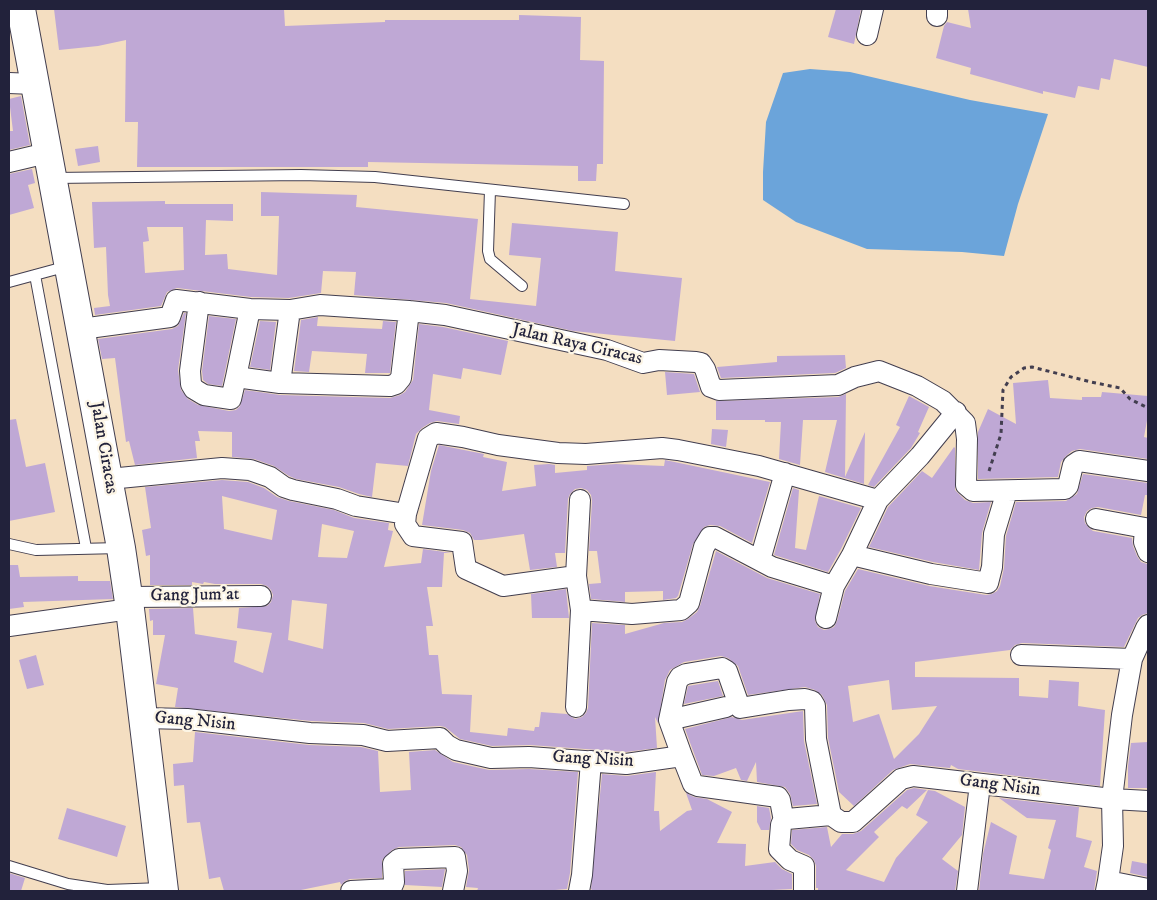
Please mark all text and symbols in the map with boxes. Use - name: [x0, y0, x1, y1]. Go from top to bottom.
- street label: Jalan Raya Ciracas: [510, 320, 644, 370]
- street label: Jalan Ciracas: [84, 400, 122, 496]
- street label: Gang Jum'at: [150, 584, 240, 608]
- street label: Gang Nisin: [154, 708, 236, 736]
- street label: Gang Nisin: [552, 747, 634, 773]
- street label: Gang Nisin: [958, 770, 1042, 802]

